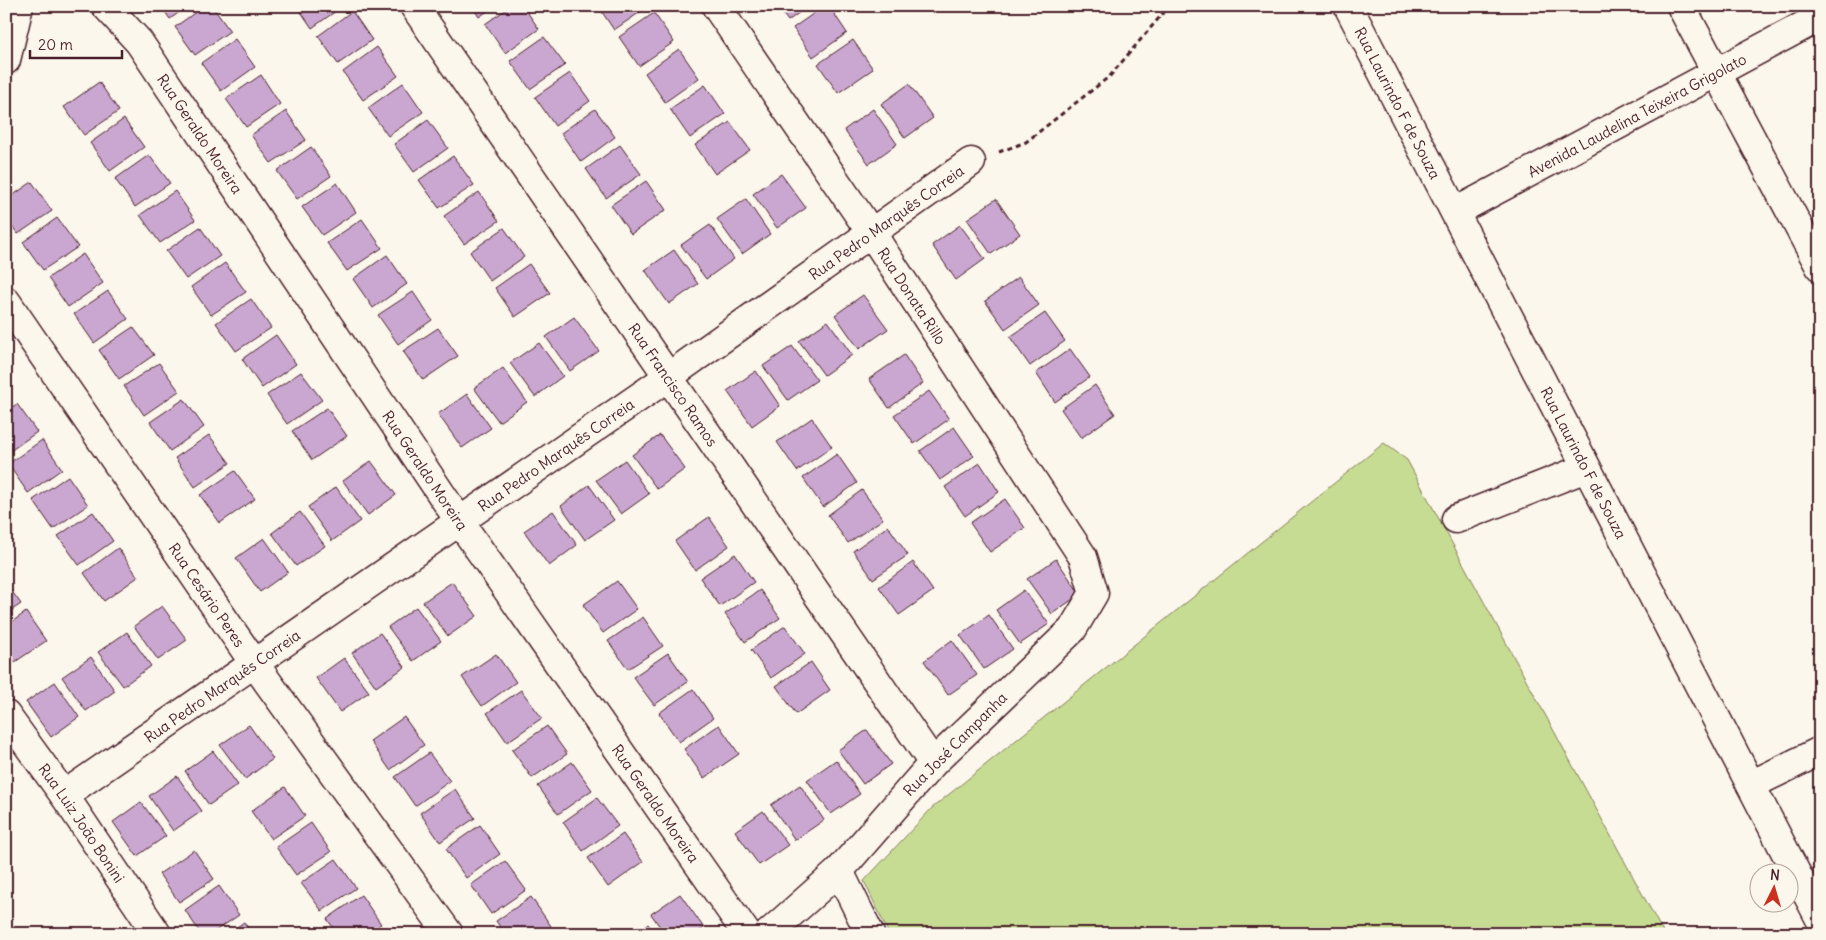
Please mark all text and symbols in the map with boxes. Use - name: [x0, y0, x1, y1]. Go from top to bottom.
- street label: Rua Laurindo F de Souza: [1351, 24, 1445, 182]
- scale bar: [30, 28, 122, 60]
- text: 20 m: [38, 35, 73, 54]
- street label: Avenida Laudelina Teixeira Grigolato: [1524, 49, 1749, 181]
- street label: Rua Geraldo Moreira: [153, 70, 247, 197]
- street label: Rua Pedro Marquês Correia: [805, 160, 968, 284]
- street label: Rua Donata Rillo: [874, 244, 951, 348]
- street label: Rua Francisco Ramos: [625, 319, 723, 450]
- street label: Rua Laurindo F de Souza: [1537, 383, 1631, 542]
- street label: Rua Pedro Marquês Correia: [474, 394, 638, 515]
- street label: Rua Geraldo Moreira: [379, 407, 473, 534]
- street label: Rua Cesário Peres: [165, 539, 250, 651]
- street label: Rua Pedro Marquês Correia: [140, 625, 304, 746]
- street label: Rua José Campanha: [899, 688, 1011, 800]
- street label: Rua Geraldo Moreira: [608, 740, 704, 867]
- street label: Rua Luiz João Bonini: [35, 760, 129, 886]
- north arrow: [1748, 862, 1798, 912]
- text: N: [1770, 866, 1781, 884]

